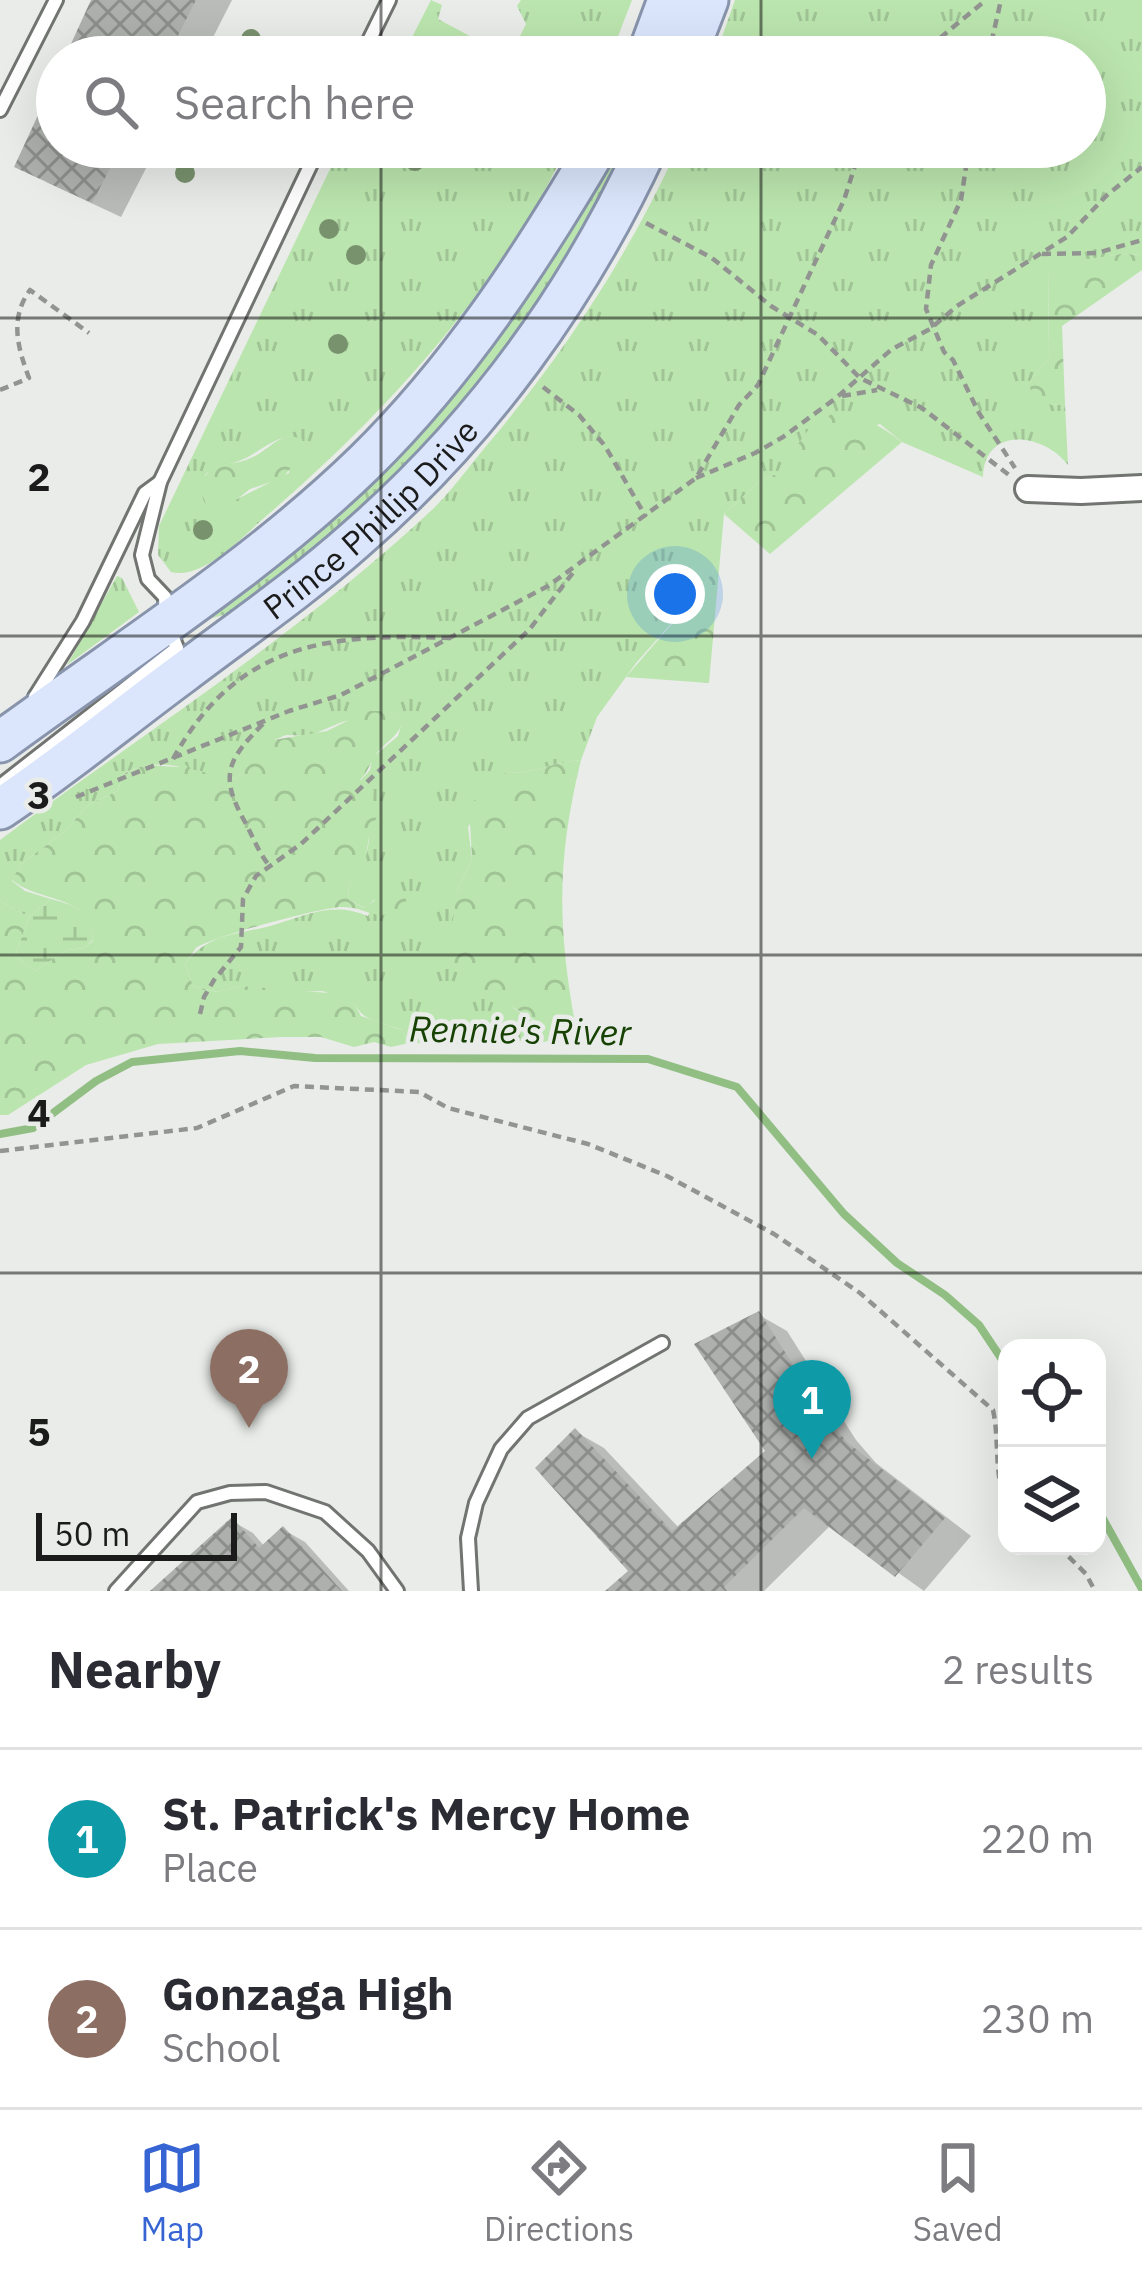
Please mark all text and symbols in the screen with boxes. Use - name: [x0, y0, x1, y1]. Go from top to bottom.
- search box: [36, 36, 1106, 168]
- icon: search: [78, 69, 144, 135]
- text: Search here: [174, 73, 415, 131]
- street label: Prince Phillip Drive: [254, 409, 487, 628]
- text: 2: [27, 451, 51, 502]
- your location: [645, 564, 705, 624]
- text: 3: [27, 769, 51, 820]
- water label: Rennie's River: [409, 1005, 632, 1055]
- text: 4: [27, 1087, 51, 1138]
- pin: 2: [210, 1329, 288, 1428]
- map controls: [998, 1339, 1106, 1555]
- button: locate: [998, 1339, 1106, 1447]
- pin: 1: [773, 1360, 851, 1459]
- text: 5: [27, 1406, 51, 1457]
- button: layers: [998, 1447, 1106, 1555]
- scale bar: [36, 1507, 237, 1560]
- text: 50 m: [54, 1512, 130, 1555]
- text: Nearby: [48, 1636, 221, 1702]
- text: 2 results: [942, 1644, 1094, 1695]
- text: St. Patrick's Mercy Home: [162, 1784, 690, 1842]
- text: 1: [75, 1813, 99, 1864]
- text: 220 m: [981, 1813, 1094, 1864]
- text: Place: [162, 1842, 258, 1893]
- text: Gonzaga High: [162, 1964, 454, 2022]
- text: 2: [75, 1993, 99, 2044]
- text: 230 m: [981, 1993, 1094, 2044]
- text: School: [162, 2022, 281, 2073]
- tab: Map: [139, 2135, 205, 2250]
- tab: Directions: [484, 2135, 634, 2250]
- tab: Saved: [913, 2135, 1003, 2250]

